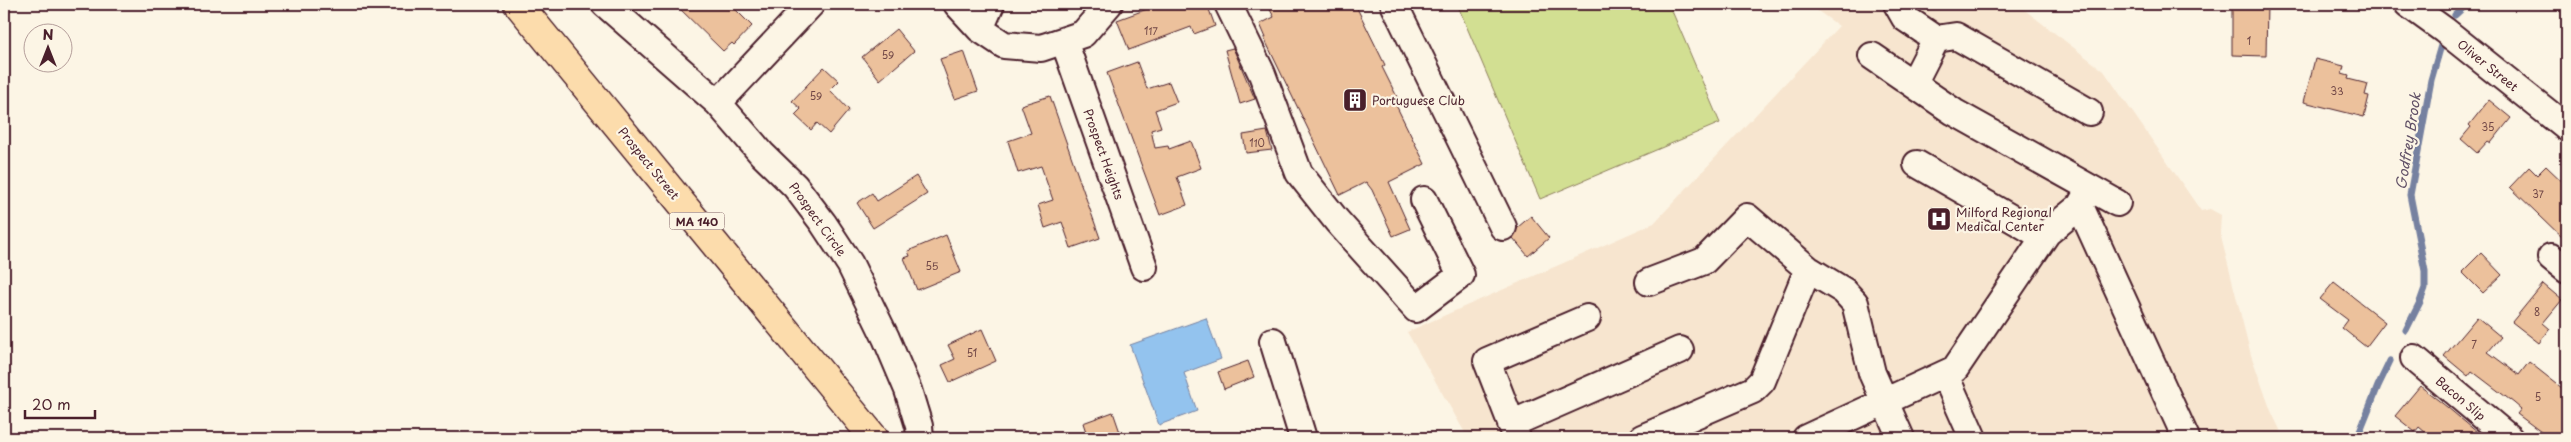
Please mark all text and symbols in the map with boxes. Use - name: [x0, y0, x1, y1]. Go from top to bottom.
- north arrow: [22, 22, 72, 72]
- house number: 117: [1144, 23, 1158, 38]
- text: N: [42, 24, 54, 45]
- house number: 1: [2247, 33, 2251, 48]
- street label: Oliver Street: [2454, 35, 2522, 95]
- house number: 59: [882, 47, 894, 62]
- house number: 33: [2330, 83, 2344, 98]
- building icon: Portuguese Club: [1342, 87, 1368, 113]
- house number: 59: [810, 88, 822, 103]
- water label: Godfrey Brook: [2390, 90, 2426, 191]
- place label: Portuguese Club: [1372, 91, 1465, 109]
- street label: Prospect Heights: [1079, 106, 1129, 202]
- house number: 35: [2482, 119, 2494, 134]
- street label: Prospect Street: [614, 123, 684, 203]
- house number: 110: [1249, 135, 1265, 150]
- street label: Prospect Circle: [785, 178, 851, 260]
- house number: 37: [2532, 186, 2545, 201]
- place label: Milford Regional Medical Center: [1956, 203, 2052, 235]
- hospital icon: Milford Regional Medical Center: [1926, 206, 1952, 232]
- road number: MA 140: [670, 212, 724, 230]
- house number: 55: [926, 258, 939, 273]
- house number: 8: [2534, 304, 2540, 319]
- house number: 7: [2471, 337, 2477, 352]
- house number: 51: [967, 345, 977, 360]
- street label: Bacon Slip: [2432, 372, 2490, 424]
- scale bar: [25, 387, 95, 419]
- house number: 5: [2535, 389, 2541, 404]
- text: 20 m: [32, 392, 71, 415]

